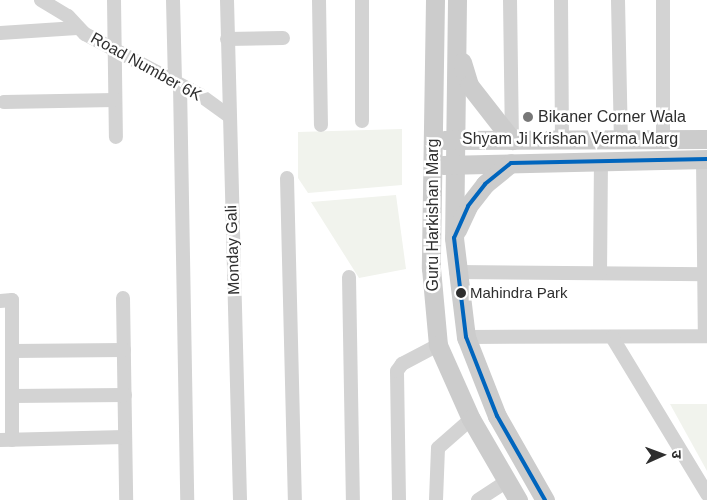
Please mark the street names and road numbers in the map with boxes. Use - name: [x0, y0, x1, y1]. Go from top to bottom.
- street label: Road Number 6K: [87, 29, 205, 105]
- street label: Shyam Ji Krishan Verma Marg: [462, 129, 678, 149]
- street label: Guru Harkishan Marg: [423, 139, 443, 291]
- street label: Monday Gali: [222, 205, 244, 295]

